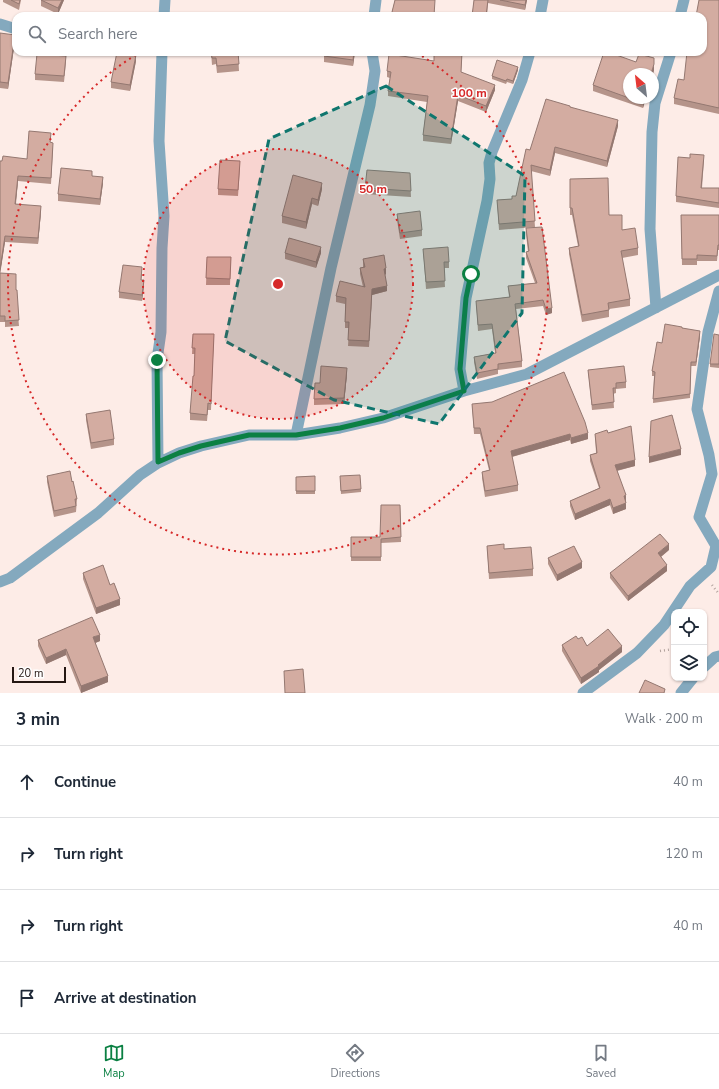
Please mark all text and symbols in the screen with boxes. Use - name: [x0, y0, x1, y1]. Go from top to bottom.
- search box: [12, 12, 707, 56]
- icon: search: [26, 23, 48, 45]
- text: Search here: [58, 24, 138, 44]
- north arrow: [623, 68, 659, 104]
- text: 100 m: [451, 85, 487, 101]
- text: 50 m: [359, 181, 387, 197]
- route start: [462, 265, 480, 283]
- centre of rings: [271, 277, 285, 291]
- route end: [148, 351, 166, 369]
- map controls: [671, 609, 707, 681]
- button: locate: [671, 609, 707, 645]
- button: layers: [671, 645, 707, 681]
- scale bar: [12, 665, 66, 684]
- text: 20 m: [18, 666, 43, 681]
- text: 3 min: [16, 708, 60, 731]
- text: Walk · 200 m: [625, 710, 703, 728]
- icon: ahead: [16, 771, 38, 793]
- text: Continue: [54, 772, 116, 792]
- text: 40 m: [673, 773, 703, 791]
- icon: right: [16, 843, 38, 865]
- text: Turn right: [54, 844, 123, 864]
- text: 120 m: [665, 845, 703, 863]
- icon: right: [16, 915, 38, 937]
- text: Turn right: [54, 916, 123, 936]
- text: 40 m: [673, 917, 703, 935]
- icon: arrive: [16, 987, 38, 1009]
- text: Arrive at destination: [54, 988, 197, 1008]
- tab: Map: [103, 1042, 125, 1081]
- tab: Directions: [331, 1042, 380, 1081]
- tab: Saved: [586, 1042, 616, 1081]

